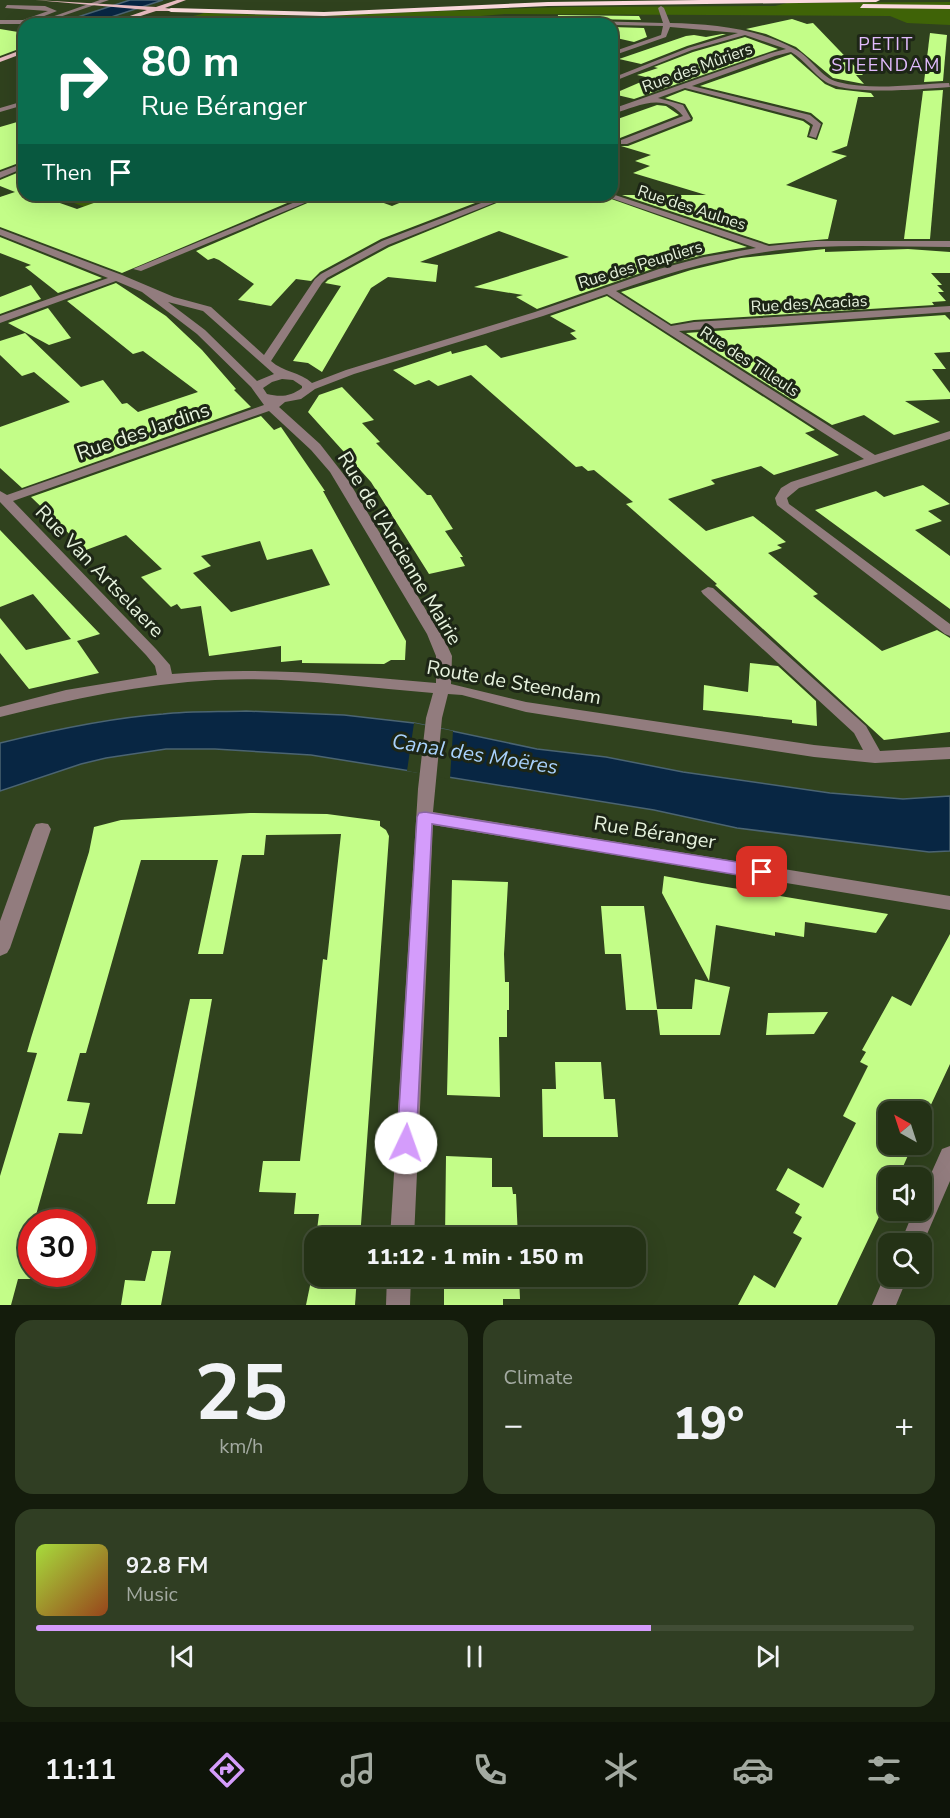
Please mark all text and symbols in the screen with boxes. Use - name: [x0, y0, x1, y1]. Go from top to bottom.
- district label: PETIT STEENDAM: [831, 32, 941, 77]
- text: 80 m: [141, 34, 240, 91]
- street label: Rue des Mûriers: [639, 38, 756, 98]
- icon: right: [42, 42, 120, 120]
- text: Rue Béranger: [141, 88, 307, 125]
- icon: arrive: [104, 156, 137, 189]
- text: Then: [42, 158, 92, 188]
- street label: Rue des Aulnes: [635, 180, 749, 236]
- street label: Rue des Peupliers: [575, 236, 705, 294]
- street label: Rue des Acacias: [750, 290, 868, 318]
- street label: Rue des Tilleuls: [695, 321, 803, 402]
- street label: Rue des Jardins: [73, 396, 213, 467]
- street label: Rue de l'Ancienne Mairie: [331, 447, 468, 650]
- street label: Rue Van Artselaere: [29, 499, 170, 643]
- street label: Route de Steendam: [425, 654, 603, 711]
- water label: Canal des Moëres: [390, 727, 560, 781]
- street label: Rue Béranger: [592, 810, 718, 855]
- pin: [736, 846, 787, 897]
- icon: arrive: [745, 855, 778, 888]
- north arrow: [878, 1101, 932, 1155]
- map controls: [878, 1101, 932, 1287]
- position arrow: [374, 1111, 438, 1175]
- button: sound: [878, 1167, 932, 1221]
- speed limit sign: 30: [18, 1209, 96, 1287]
- button: search: [878, 1233, 932, 1287]
- text: 11:12 · 1 min · 150 m: [366, 1242, 584, 1272]
- text: 25: [194, 1340, 288, 1447]
- text: Climate: [504, 1364, 573, 1391]
- text: 19°: [673, 1394, 744, 1455]
- text: −: [504, 1403, 523, 1448]
- text: +: [894, 1403, 914, 1448]
- text: km/h: [219, 1433, 263, 1460]
- text: 92.8 FM: [126, 1551, 208, 1581]
- text: Music: [126, 1581, 178, 1608]
- icon: previous: [166, 1640, 199, 1673]
- icon: pause: [458, 1640, 491, 1673]
- icon: next: [751, 1640, 784, 1673]
- icon: directions: [206, 1749, 248, 1791]
- icon: music: [337, 1749, 379, 1791]
- icon: phone: [469, 1749, 511, 1791]
- icon: climate: [600, 1749, 642, 1791]
- icon: car: [732, 1749, 774, 1791]
- icon: filters: [863, 1749, 905, 1791]
- text: 11:11: [45, 1752, 116, 1789]

